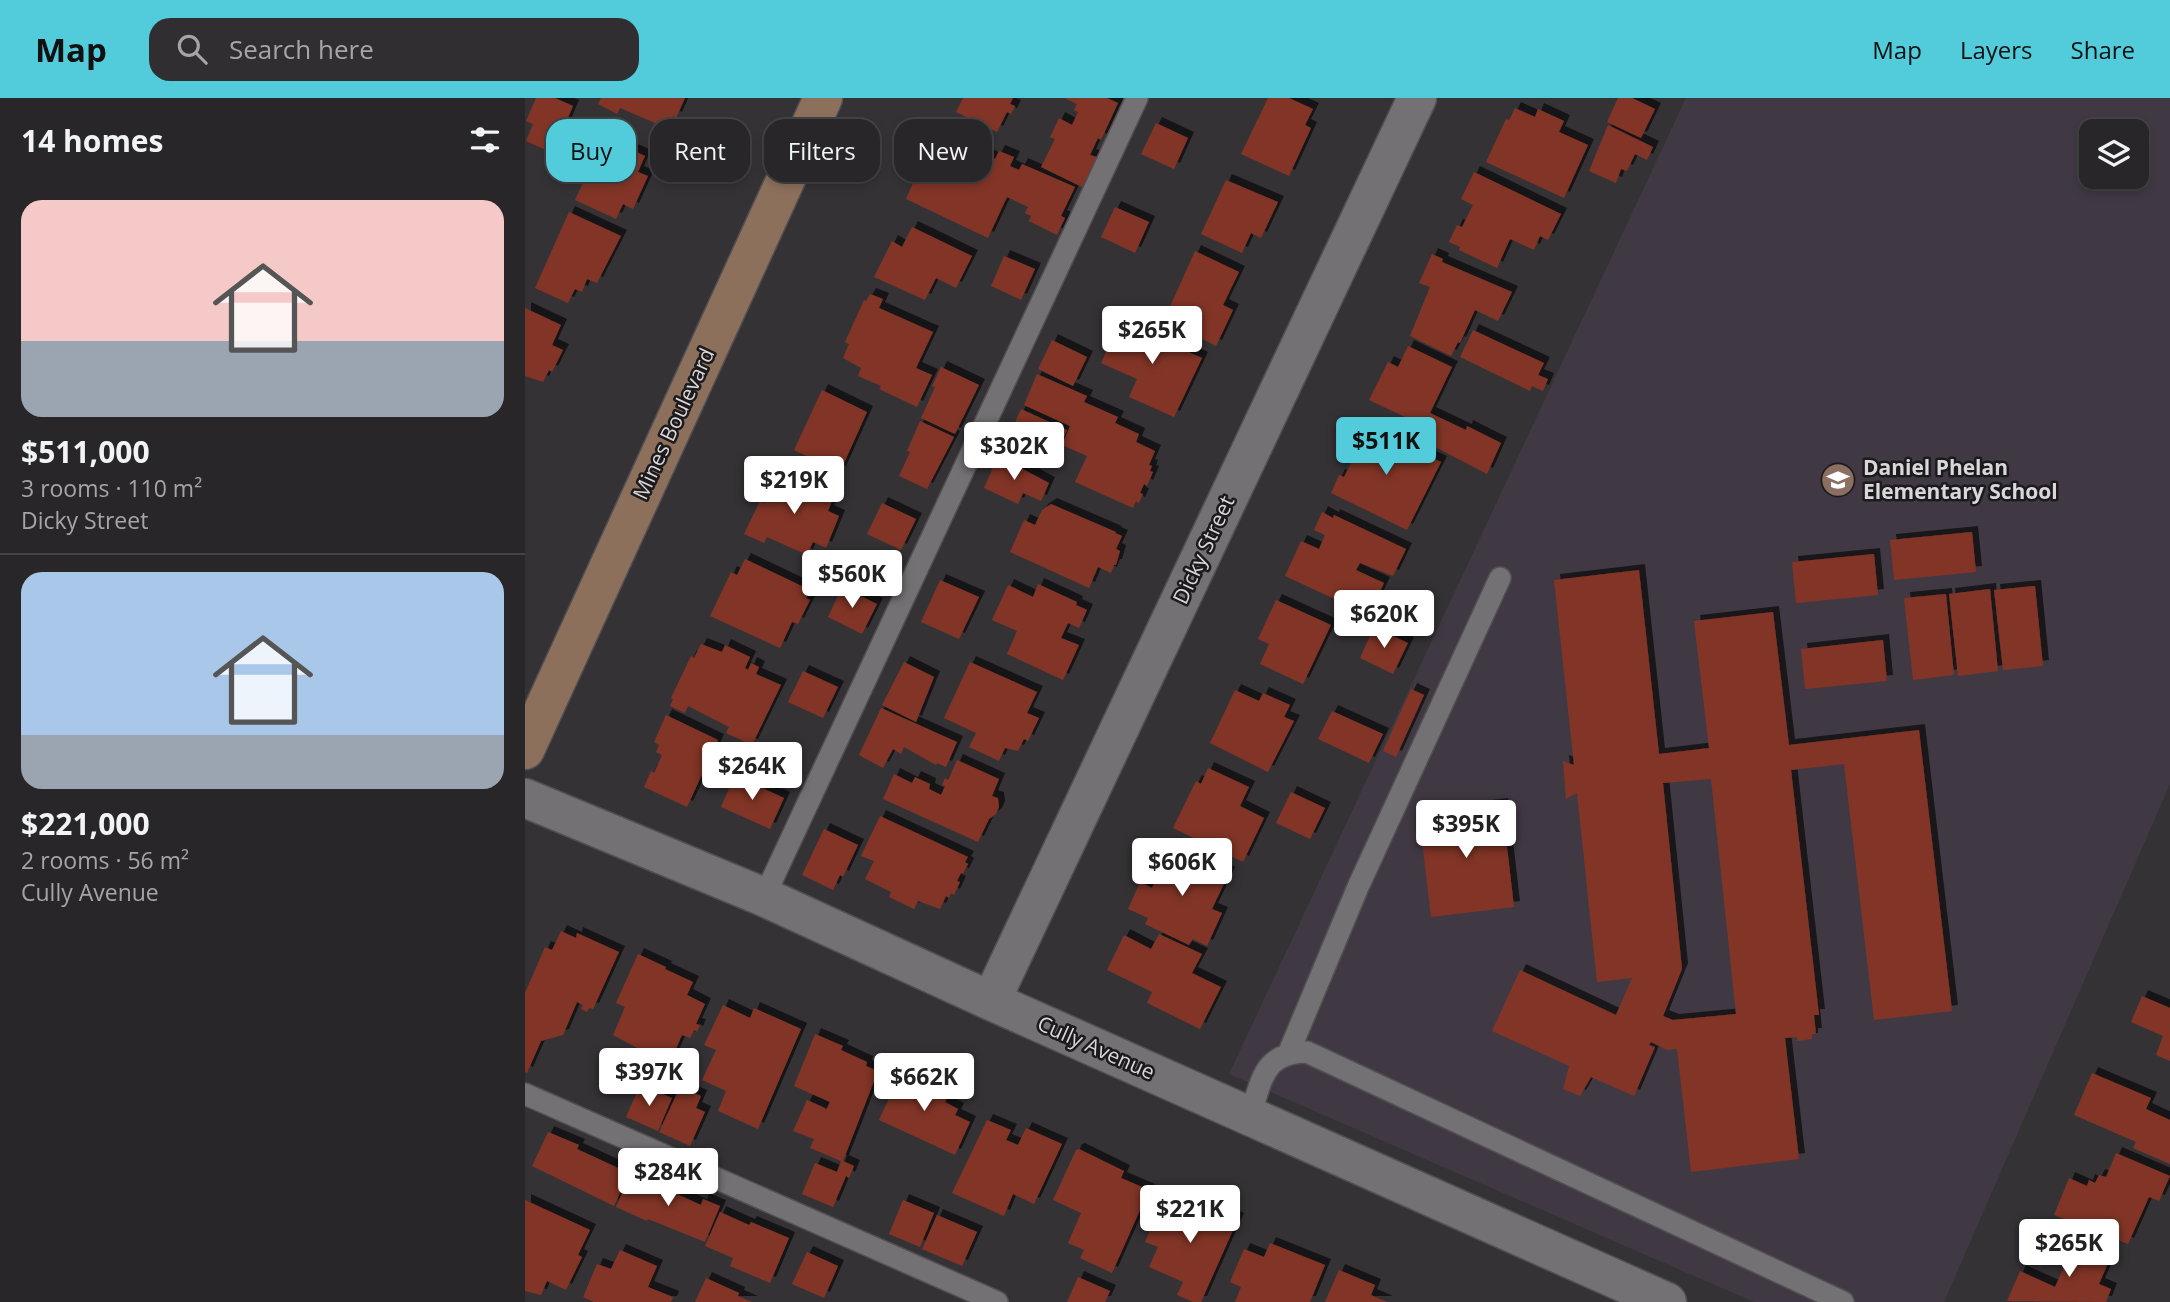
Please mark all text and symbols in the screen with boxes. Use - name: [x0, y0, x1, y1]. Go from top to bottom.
- search box: [149, 18, 639, 81]
- text: Map: [35, 27, 107, 72]
- icon: search: [173, 30, 211, 68]
- text: Search here: [229, 31, 374, 67]
- text: Map: [1872, 33, 1922, 66]
- text: Layers: [1960, 33, 2033, 66]
- text: Share: [2071, 33, 2135, 66]
- chip: Buy: [546, 119, 636, 182]
- chip: Rent: [650, 119, 750, 182]
- chip: Filters: [764, 119, 880, 182]
- chip: New: [894, 119, 992, 182]
- map controls: [2079, 119, 2149, 189]
- button: layers: [2079, 119, 2149, 189]
- text: 14 homes: [21, 120, 164, 161]
- icon: filters: [466, 121, 504, 159]
- icon: home: [200, 245, 326, 371]
- pin: $265K: [1103, 306, 1201, 366]
- text: $265K: [1118, 313, 1186, 345]
- street label: Mines Boulevard: [626, 343, 720, 504]
- pin: $511K: [1337, 418, 1435, 477]
- pin: $302K: [965, 422, 1063, 482]
- text: $511K: [1352, 424, 1420, 456]
- text: $302K: [980, 429, 1048, 461]
- text: $511,000: [21, 431, 150, 472]
- place label: Daniel Phelan Elementary School: [1863, 453, 2058, 505]
- pin: $219K: [745, 456, 843, 516]
- school or university icon: Daniel Phelan Elementary School: [1819, 461, 1857, 499]
- text: $219K: [760, 463, 828, 495]
- text: 3 rooms · 110 m²: [21, 472, 202, 504]
- street label: Dicky Street: [1166, 491, 1240, 608]
- text: Dicky Street: [21, 504, 148, 536]
- pin: $560K: [803, 550, 901, 610]
- text: $560K: [818, 557, 886, 589]
- pin: $620K: [1335, 590, 1433, 650]
- text: $620K: [1350, 597, 1418, 629]
- icon: home: [200, 617, 326, 743]
- pin: $264K: [703, 742, 801, 802]
- text: $264K: [718, 749, 786, 781]
- pin: $395K: [1417, 800, 1515, 860]
- text: $221,000: [21, 803, 150, 844]
- text: $395K: [1432, 807, 1500, 839]
- pin: $606K: [1133, 838, 1231, 898]
- text: 2 rooms · 56 m²: [21, 844, 189, 876]
- text: $606K: [1148, 845, 1216, 877]
- text: Cully Avenue: [21, 876, 159, 908]
- street label: Cully Avenue: [1033, 1009, 1160, 1085]
- pin: $397K: [600, 1048, 698, 1108]
- pin: $662K: [875, 1054, 973, 1113]
- text: $397K: [615, 1055, 683, 1087]
- text: $662K: [890, 1060, 958, 1092]
- pin: $284K: [619, 1148, 717, 1208]
- text: $284K: [634, 1155, 702, 1187]
- pin: $221K: [1141, 1186, 1239, 1245]
- text: $221K: [1156, 1192, 1224, 1224]
- pin: $265K: [2020, 1220, 2118, 1279]
- text: $265K: [2035, 1226, 2103, 1258]

